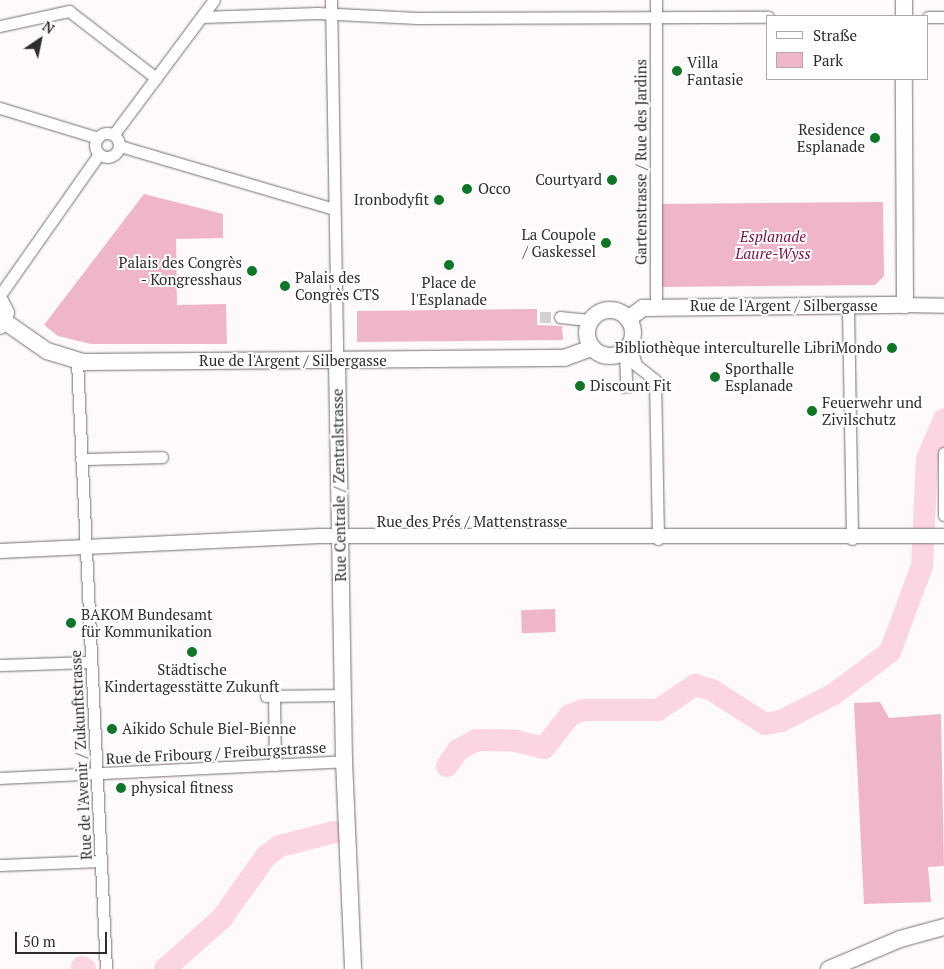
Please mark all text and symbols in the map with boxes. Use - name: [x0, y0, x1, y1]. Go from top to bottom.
- north arrow: [15, 15, 65, 65]
- legend: [766, 15, 929, 80]
- text: N: [39, 16, 58, 38]
- text: Straße: [813, 25, 857, 45]
- text: Park: [813, 50, 843, 70]
- place label: Villa Fantasie: [687, 53, 743, 88]
- street label: Gartenstrasse / Rue des Jardins: [632, 59, 650, 265]
- marker: Villa Fantasie: [671, 65, 683, 77]
- place label: Residence Esplanade: [797, 120, 865, 155]
- marker: Residence Esplanade: [869, 132, 881, 144]
- place label: Courtyard: [535, 171, 602, 189]
- marker: Courtyard: [606, 174, 618, 186]
- place label: Occo: [478, 180, 511, 198]
- marker: Occo: [460, 182, 474, 196]
- place label: Ironbodyfit: [354, 191, 429, 209]
- marker: Ironbodyfit: [433, 194, 445, 206]
- place label: La Coupole / Gaskessel: [521, 225, 596, 260]
- park label: Esplanade Laure-Wyss: [735, 227, 811, 262]
- marker: La Coupole / Gaskessel: [600, 237, 612, 249]
- place label: Palais des Congrès - Kongresshaus: [119, 253, 242, 288]
- marker: Place de l'Esplanade: [443, 259, 455, 271]
- marker: Palais des Congrès - Kongresshaus: [246, 265, 258, 277]
- place label: Palais des Congrès CTS: [295, 268, 379, 303]
- place label: Place de l'Esplanade: [411, 273, 487, 308]
- marker: Palais des Congrès CTS: [279, 280, 291, 292]
- street label: Rue de l'Argent / Silbergasse: [690, 297, 878, 315]
- place label: Bibliothèque interculturelle LibriMondo: [615, 339, 882, 357]
- marker: Bibliothèque interculturelle LibriMondo: [886, 342, 898, 354]
- street label: Rue de l'Argent / Silbergasse: [199, 352, 387, 370]
- place label: Sporthalle Esplanade: [725, 359, 794, 394]
- marker: Sporthalle Esplanade: [709, 371, 721, 383]
- place label: Discount Fit: [590, 377, 672, 395]
- marker: Discount Fit: [574, 380, 586, 392]
- street label: Rue Centrale / Zentralstrasse: [328, 388, 350, 582]
- place label: Feuerwehr und Zivilschutz: [822, 393, 922, 428]
- marker: Feuerwehr und Zivilschutz: [806, 405, 818, 417]
- street label: Rue des Prés / Mattenstrasse: [377, 513, 567, 531]
- place label: BAKOM Bundesamt für Kommunikation: [81, 605, 213, 640]
- marker: BAKOM Bundesamt für Kommunikation: [65, 617, 77, 629]
- marker: Städtische Kindertagesstätte Zukunft: [186, 646, 198, 658]
- street label: Rue de l'Avenir / Zukunftstrasse: [67, 650, 95, 860]
- place label: Städtische Kindertagesstätte Zukunft: [104, 660, 280, 695]
- place label: Aikido Schule Biel-Bienne: [122, 720, 296, 738]
- marker: Aikido Schule Biel-Bienne: [106, 723, 118, 735]
- street label: Rue de Fribourg / Freiburgstrasse: [105, 738, 327, 768]
- place label: physical fitness: [131, 779, 234, 797]
- marker: physical fitness: [115, 782, 127, 794]
- scale bar: [18, 922, 110, 954]
- text: 50 m: [23, 931, 56, 951]

